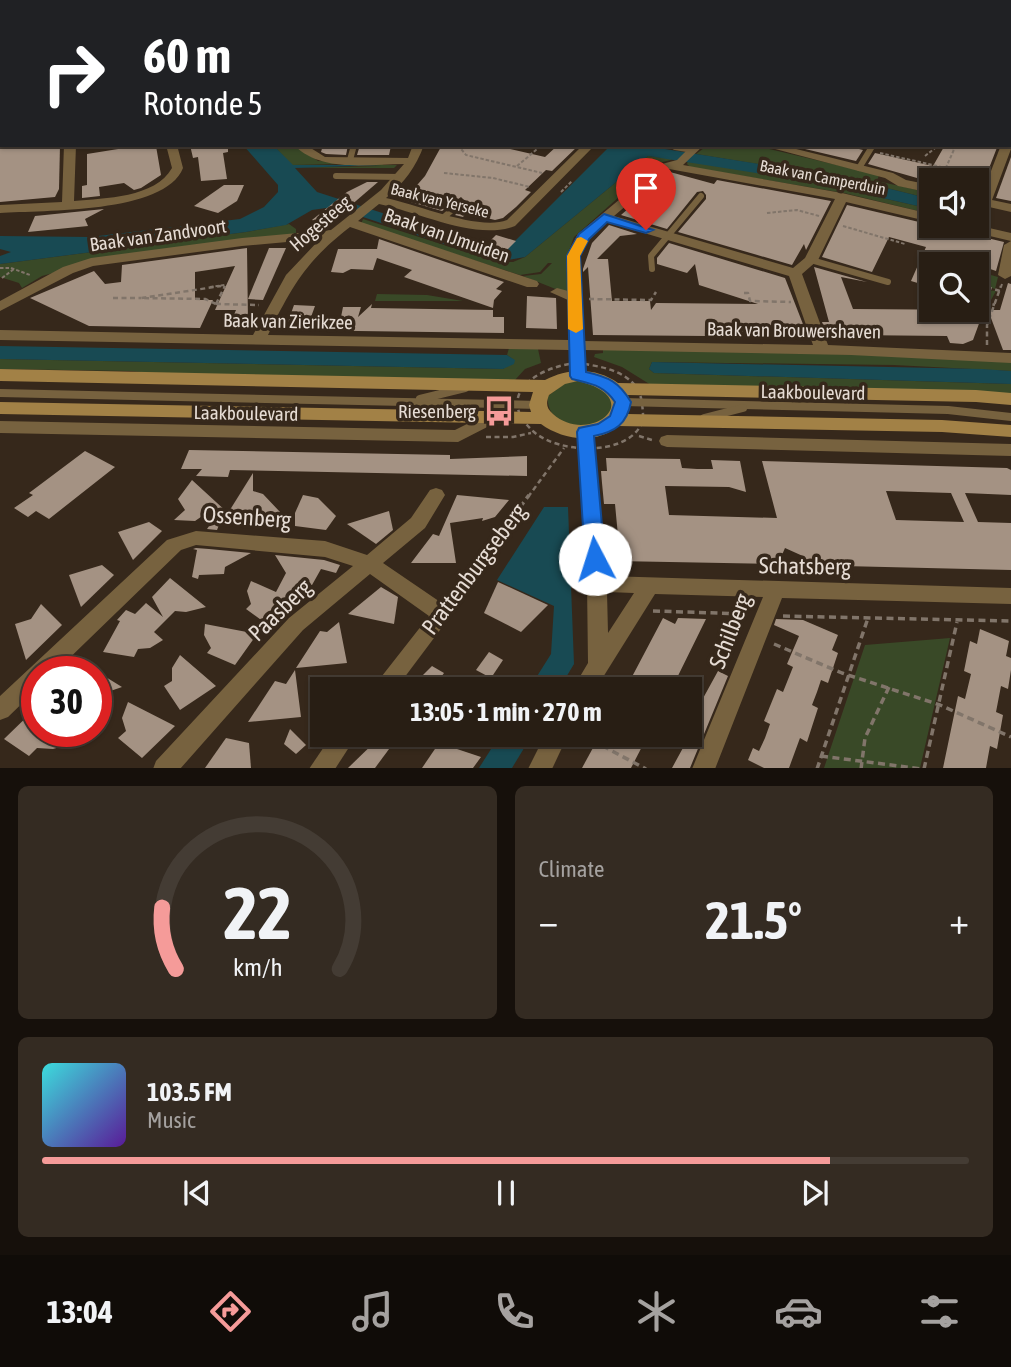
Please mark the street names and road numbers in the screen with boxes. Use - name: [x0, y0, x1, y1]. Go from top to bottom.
- street label: Baak van Camperduin: [758, 156, 888, 199]
- street label: Baak van Yerseke: [389, 179, 491, 221]
- street label: Hogesteeg: [285, 190, 356, 255]
- street label: Baak van IJmuiden: [382, 203, 512, 267]
- street label: Baak van Zandvoort: [88, 215, 228, 255]
- street label: Baak van Zierikzee: [223, 309, 353, 333]
- street label: Baak van Brouwershaven: [707, 317, 881, 343]
- street label: Laakboulevard: [760, 380, 866, 404]
- street label: Laakboulevard: [193, 401, 299, 425]
- street label: Prattenburgseberg: [416, 498, 532, 639]
- street label: Ossenberg: [202, 501, 292, 533]
- street label: Schatsberg: [759, 552, 851, 580]
- street label: Paasberg: [243, 574, 317, 646]
- street label: Schilberg: [704, 590, 756, 672]

